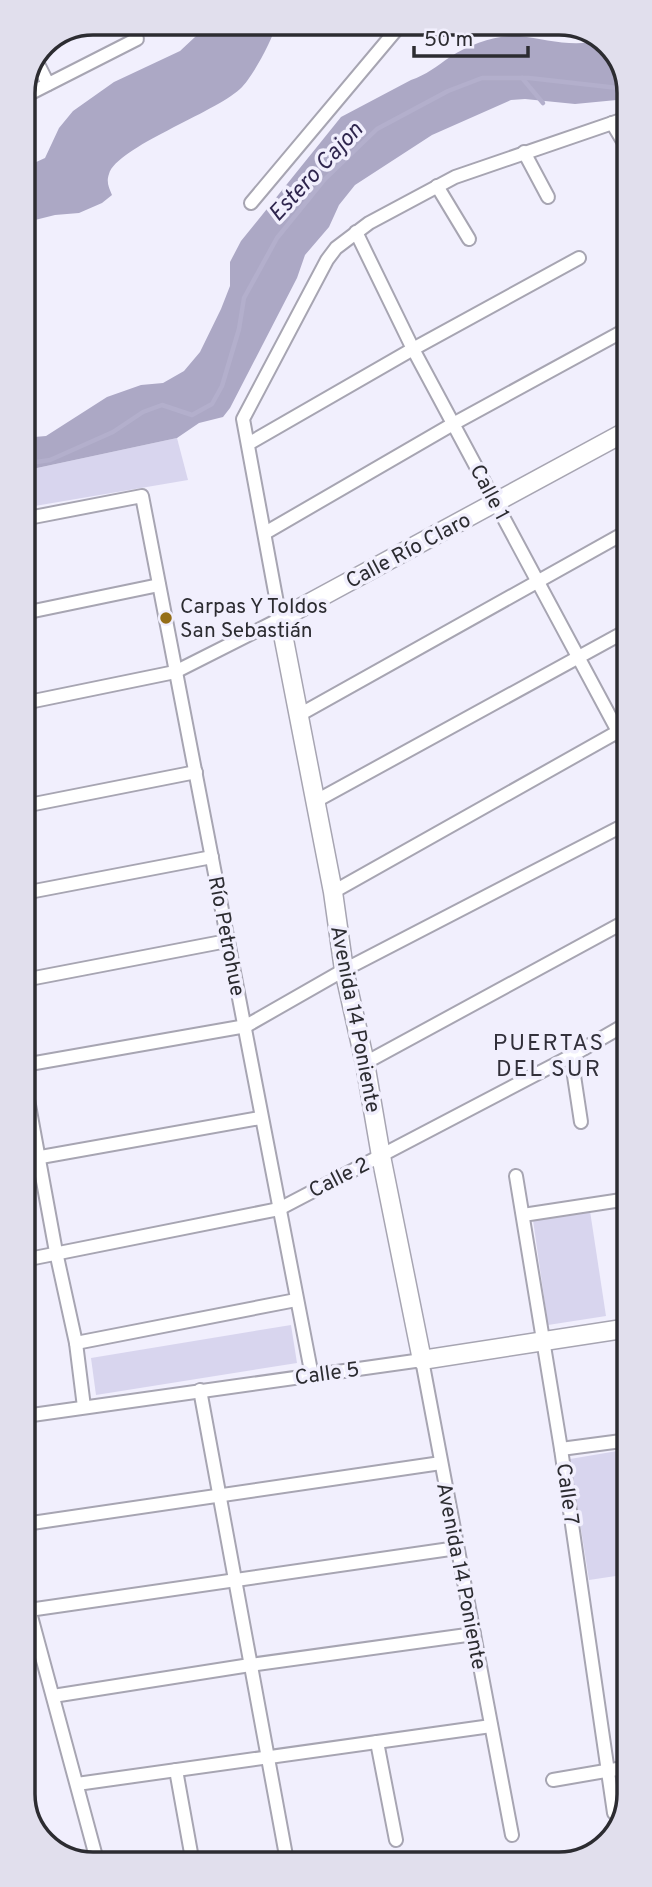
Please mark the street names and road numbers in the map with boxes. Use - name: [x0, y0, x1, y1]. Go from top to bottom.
- street label: Calle 1: [463, 460, 515, 525]
- street label: Calle Río Claro: [342, 507, 476, 596]
- street label: Río Petrohue: [201, 874, 250, 999]
- street label: Avenida 14 Poniente: [323, 924, 386, 1115]
- street label: Calle 2: [305, 1152, 375, 1205]
- street label: Calle 5: [293, 1357, 361, 1392]
- street label: Calle 7: [549, 1462, 584, 1527]
- street label: Avenida 14 Poniente: [429, 1481, 492, 1672]

